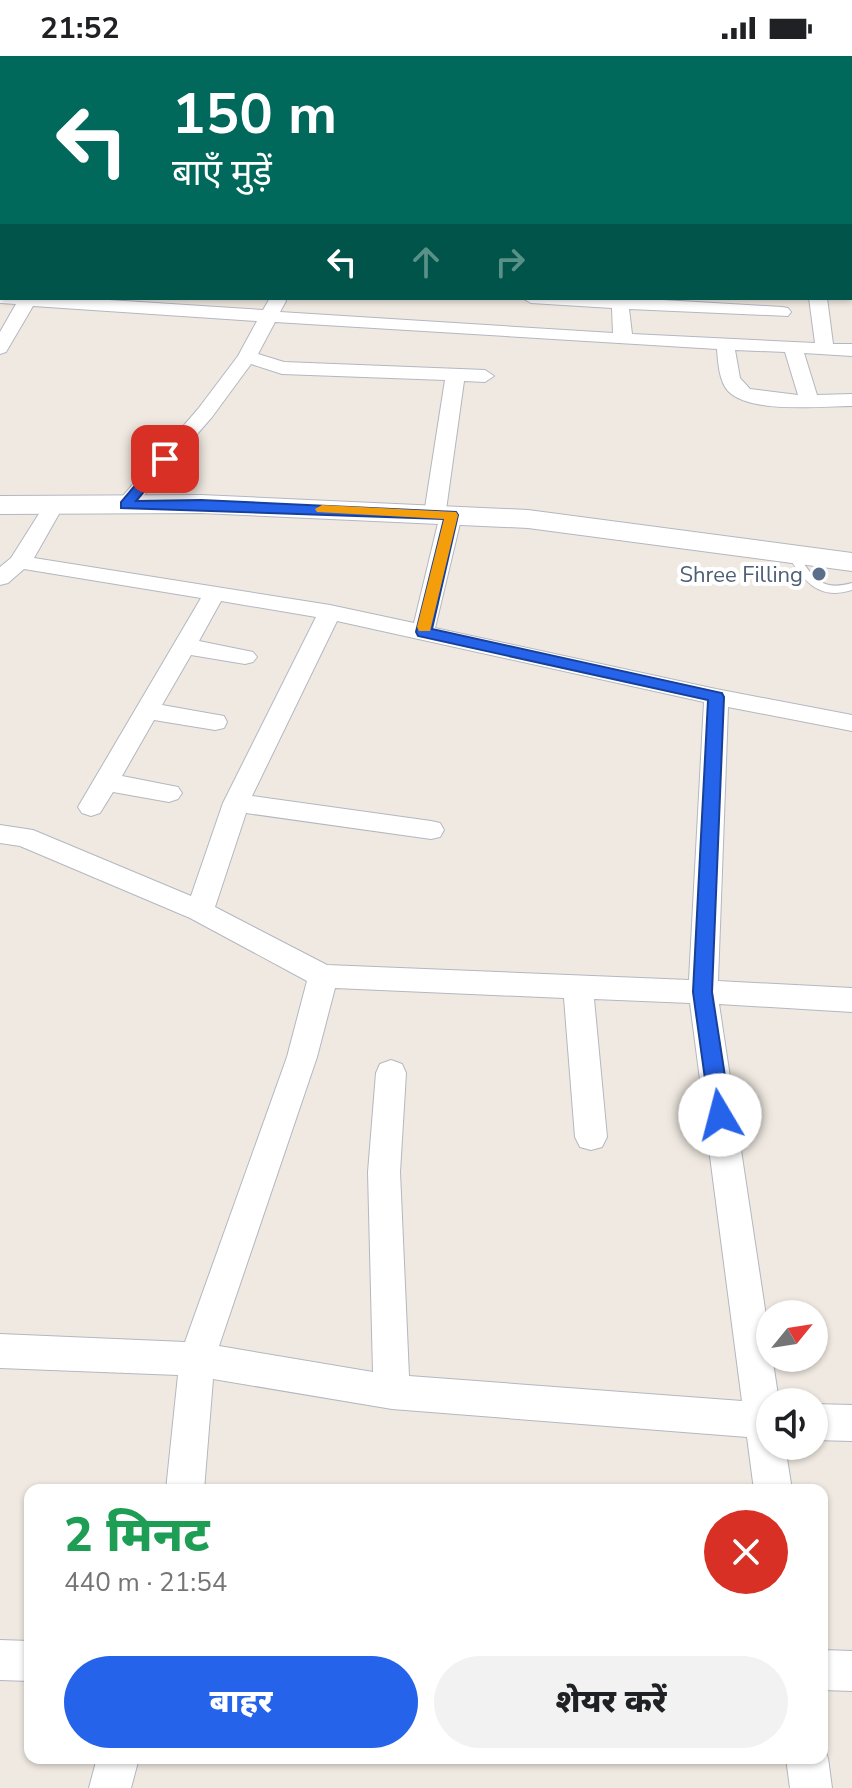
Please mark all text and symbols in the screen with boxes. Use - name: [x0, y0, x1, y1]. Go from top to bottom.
- text: 21:52: [40, 8, 119, 49]
- text: 150 m: [172, 76, 337, 153]
- icon: left: [40, 88, 144, 192]
- text: बाएँ मुड़ें: [172, 149, 272, 198]
- icon: left: [320, 240, 364, 284]
- icon: ahead: [404, 240, 448, 284]
- icon: right: [488, 240, 532, 284]
- pin: [131, 425, 199, 493]
- icon: arrive: [143, 437, 187, 481]
- place label: Shree Filling: [680, 560, 803, 590]
- marker: Shree Filling: [810, 565, 828, 583]
- position arrow: [678, 1073, 762, 1157]
- north arrow: [756, 1300, 828, 1372]
- map controls: [756, 1300, 828, 1460]
- button: sound: [756, 1388, 828, 1460]
- text: 2 मिनट: [64, 1502, 210, 1568]
- button: close: [704, 1510, 788, 1594]
- text: 440 m · 21:54: [64, 1565, 227, 1600]
- button: बाहर: [64, 1656, 418, 1748]
- button: शेयर करें: [434, 1656, 788, 1748]

